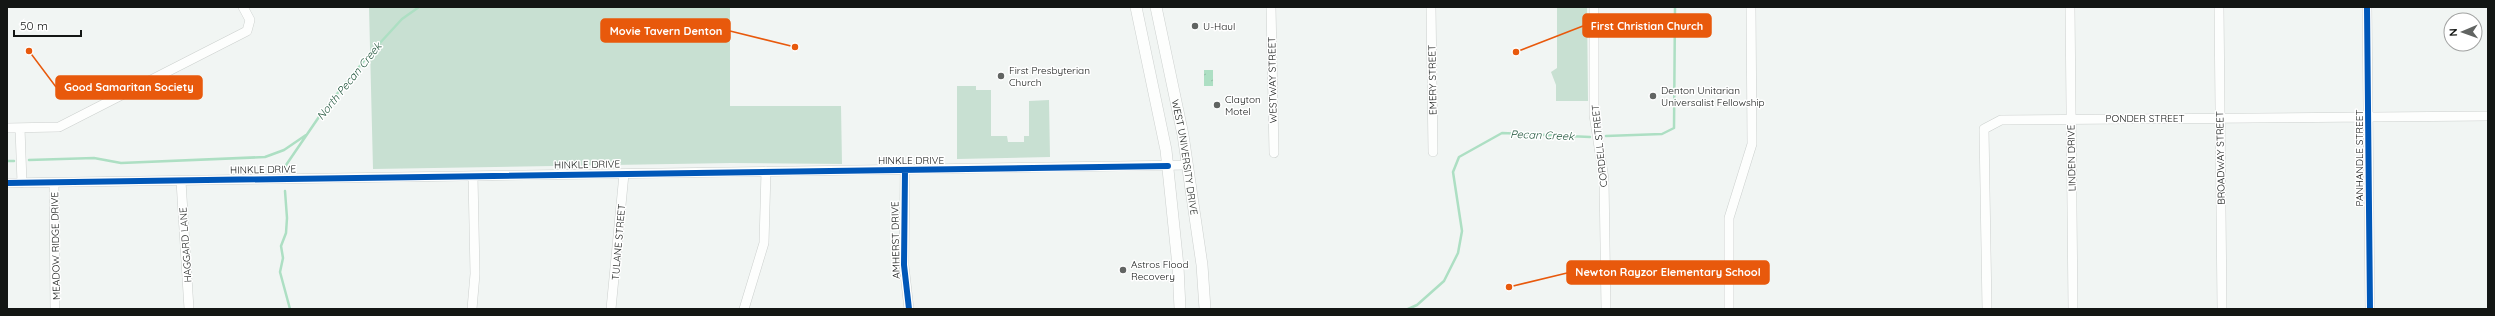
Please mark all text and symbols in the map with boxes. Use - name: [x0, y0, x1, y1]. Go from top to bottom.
- scale bar: [14, 12, 81, 38]
- north arrow: [2443, 12, 2483, 52]
- callout: First Christian Church: [1583, 14, 1711, 37]
- text: 50 m: [20, 18, 48, 33]
- callout: Movie Tavern Denton: [601, 19, 730, 42]
- text: First Christian Church: [1591, 19, 1703, 33]
- place label: U-Haul: [1203, 20, 1235, 33]
- marker: U-Haul: [1190, 21, 1200, 31]
- text: Movie Tavern Denton: [610, 24, 722, 38]
- text: N: [2446, 28, 2460, 37]
- street label: WESTWAY STREET: [1265, 37, 1280, 123]
- water label: North Pecan Creek: [313, 39, 385, 123]
- street label: EMERY STREET: [1425, 45, 1440, 115]
- place label: First Presbyterian Church: [1009, 64, 1090, 89]
- marker: First Presbyterian Church: [996, 71, 1006, 81]
- callout: Good Samaritan Society: [56, 76, 202, 99]
- text: Good Samaritan Society: [64, 80, 194, 94]
- place label: Denton Unitarian Universalist Fellowship: [1661, 84, 1765, 109]
- marker: Denton Unitarian Universalist Fellowship: [1648, 91, 1658, 101]
- place label: Clayton Motel: [1225, 93, 1261, 118]
- street label: WEST UNIVERSITY DRIVE: [1169, 98, 1201, 216]
- marker: Clayton Motel: [1212, 100, 1222, 110]
- street label: CORDELL STREET: [1589, 104, 1610, 188]
- street label: PANHANDLE STREET: [2353, 110, 2366, 206]
- street label: BROADWAY STREET: [2213, 111, 2228, 205]
- street label: PONDER STREET: [2106, 112, 2184, 125]
- street label: LINDEN DRIVE: [2064, 124, 2079, 191]
- water label: Pecan Creek: [1510, 127, 1575, 143]
- street label: HINKLE DRIVE: [878, 154, 944, 167]
- street label: HINKLE DRIVE: [554, 157, 621, 172]
- street label: HINKLE DRIVE: [230, 162, 297, 177]
- street label: MEADOW RIDGE DRIVE: [48, 192, 63, 300]
- street label: AMHERST DRIVE: [888, 201, 903, 279]
- street label: TULANE STREET: [609, 203, 628, 281]
- street label: HAGGARD LANE: [176, 207, 195, 283]
- place label: Astros Flood Recovery: [1131, 258, 1189, 283]
- callout: Newton Rayzor Elementary School: [1567, 261, 1769, 284]
- marker: Astros Flood Recovery: [1118, 265, 1128, 275]
- text: Newton Rayzor Elementary School: [1575, 265, 1761, 279]

